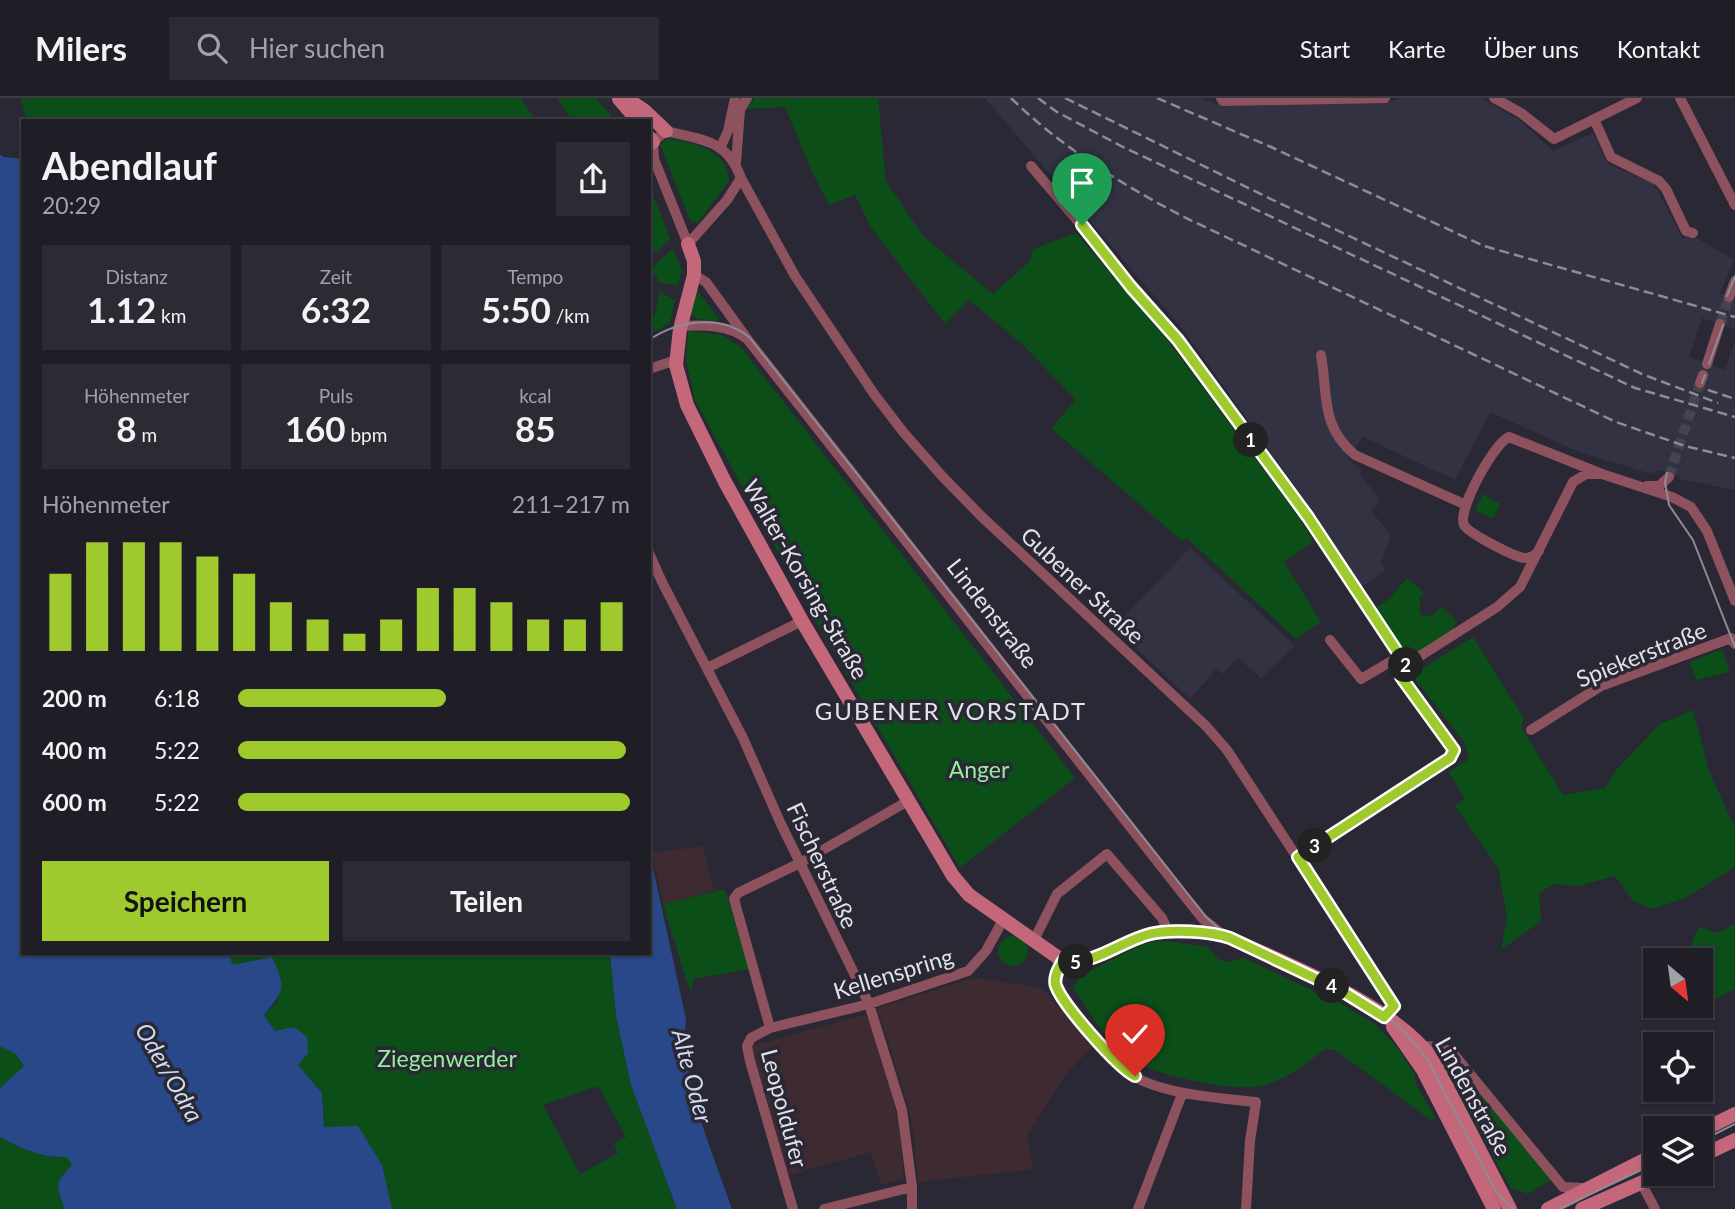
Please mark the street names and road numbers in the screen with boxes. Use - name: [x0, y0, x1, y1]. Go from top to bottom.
- street label: Walter-Korsing-Straße: [737, 474, 875, 684]
- street label: Gubener Straße: [1015, 521, 1151, 649]
- street label: Lindenstraße: [942, 553, 1044, 673]
- street label: Spiekerstraße: [1572, 615, 1710, 693]
- street label: Fischerstraße: [782, 797, 864, 933]
- street label: Kellenspring: [830, 941, 956, 1004]
- street label: Lindenstraße: [1430, 1032, 1518, 1160]
- street label: Leopoldufer: [756, 1046, 814, 1171]

